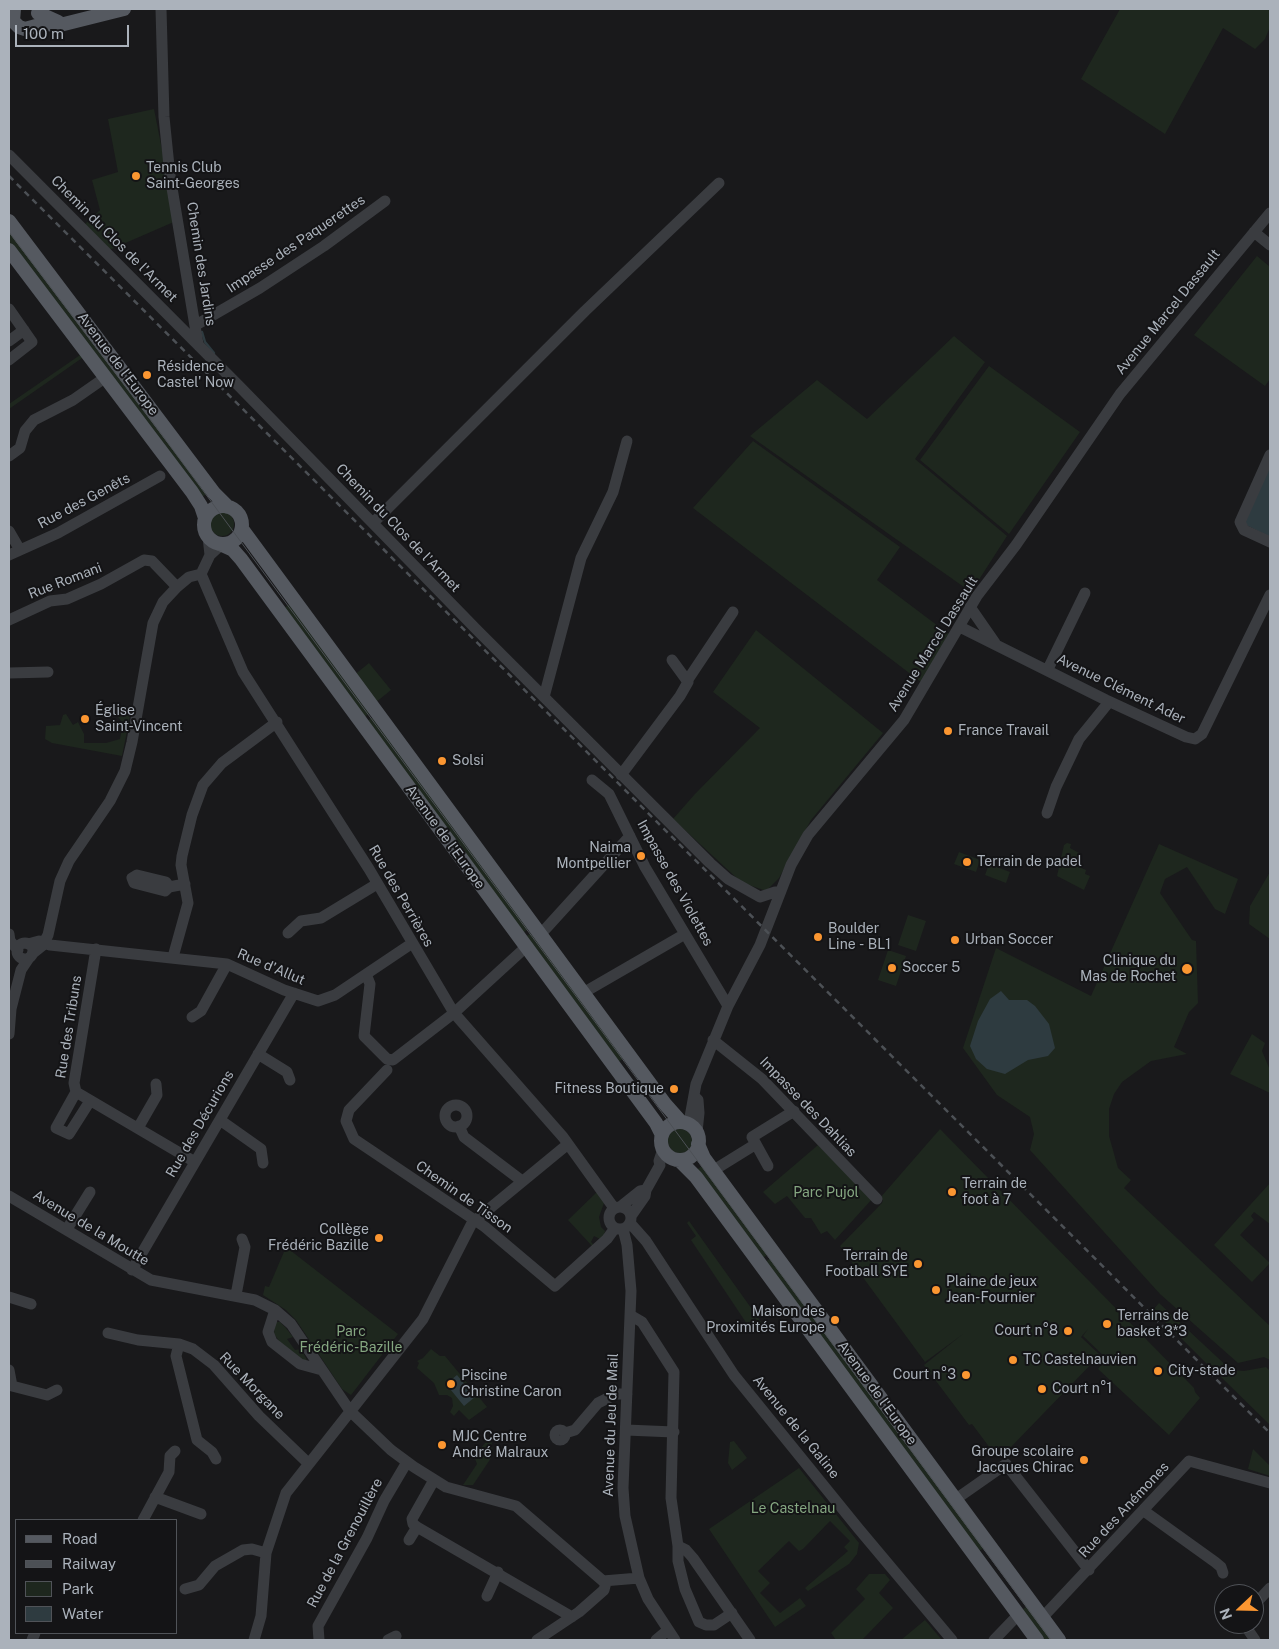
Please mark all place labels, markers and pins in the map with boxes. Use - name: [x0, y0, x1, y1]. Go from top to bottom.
- place label: Tennis Club Saint-Georges: [146, 160, 240, 192]
- marker: Tennis Club Saint-Georges: [130, 170, 142, 182]
- place label: Résidence Castel' Now: [157, 359, 234, 392]
- marker: Résidence Castel' Now: [141, 369, 153, 381]
- place label: Église Saint-Vincent: [95, 703, 182, 736]
- marker: Église Saint-Vincent: [79, 713, 91, 725]
- place label: France Travail: [958, 723, 1049, 739]
- marker: France Travail: [942, 725, 954, 737]
- place label: Solsi: [452, 753, 484, 769]
- marker: Solsi: [436, 755, 448, 767]
- place label: Naima Montpellier: [556, 840, 631, 872]
- marker: Naima Montpellier: [635, 850, 647, 862]
- place label: Terrain de padel: [977, 854, 1082, 870]
- marker: Terrain de padel: [961, 856, 973, 868]
- place label: Boulder Line - BL1: [828, 921, 891, 954]
- marker: Boulder Line - BL1: [812, 931, 824, 943]
- place label: Urban Soccer: [965, 932, 1054, 948]
- marker: Urban Soccer: [949, 934, 961, 946]
- place label: Clinique du Mas de Rochet: [1080, 953, 1176, 986]
- place label: Soccer 5: [902, 960, 960, 976]
- marker: Soccer 5: [886, 962, 898, 974]
- marker: Clinique du Mas de Rochet: [1180, 962, 1194, 976]
- place label: Fitness Boutique: [555, 1081, 664, 1097]
- marker: Fitness Boutique: [668, 1083, 680, 1095]
- place label: Terrain de foot à 7: [962, 1176, 1027, 1208]
- marker: Terrain de foot à 7: [946, 1186, 958, 1198]
- place label: Collège Frédéric Bazille: [268, 1222, 369, 1254]
- marker: Collège Frédéric Bazille: [373, 1232, 385, 1244]
- place label: Terrain de Football SYE: [825, 1248, 908, 1280]
- marker: Terrain de Football SYE: [912, 1258, 924, 1270]
- place label: Plaine de jeux Jean-Fournier: [946, 1274, 1037, 1306]
- marker: Plaine de jeux Jean-Fournier: [930, 1284, 942, 1296]
- place label: Maison des Proximités Europe: [706, 1304, 825, 1336]
- place label: Terrains de basket 3*3: [1117, 1308, 1189, 1340]
- marker: Maison des Proximités Europe: [829, 1314, 841, 1326]
- marker: Terrains de basket 3*3: [1101, 1318, 1113, 1330]
- place label: Court n°8: [995, 1323, 1058, 1339]
- marker: Court n°8: [1062, 1325, 1074, 1337]
- place label: TC Castelnauvien: [1023, 1352, 1136, 1368]
- marker: TC Castelnauvien: [1007, 1354, 1019, 1366]
- place label: City-stade: [1168, 1363, 1236, 1379]
- marker: City-stade: [1152, 1365, 1164, 1377]
- place label: Court n°3: [893, 1367, 956, 1383]
- place label: Piscine Christine Caron: [461, 1368, 562, 1400]
- marker: Court n°3: [960, 1369, 972, 1381]
- marker: Piscine Christine Caron: [445, 1378, 457, 1390]
- place label: Court n°1: [1052, 1381, 1112, 1397]
- marker: Court n°1: [1036, 1383, 1048, 1395]
- place label: MJC Centre André Malraux: [452, 1429, 548, 1461]
- marker: MJC Centre André Malraux: [436, 1439, 448, 1451]
- place label: Groupe scolaire Jacques Chirac: [971, 1444, 1074, 1476]
- marker: Groupe scolaire Jacques Chirac: [1078, 1454, 1090, 1466]

